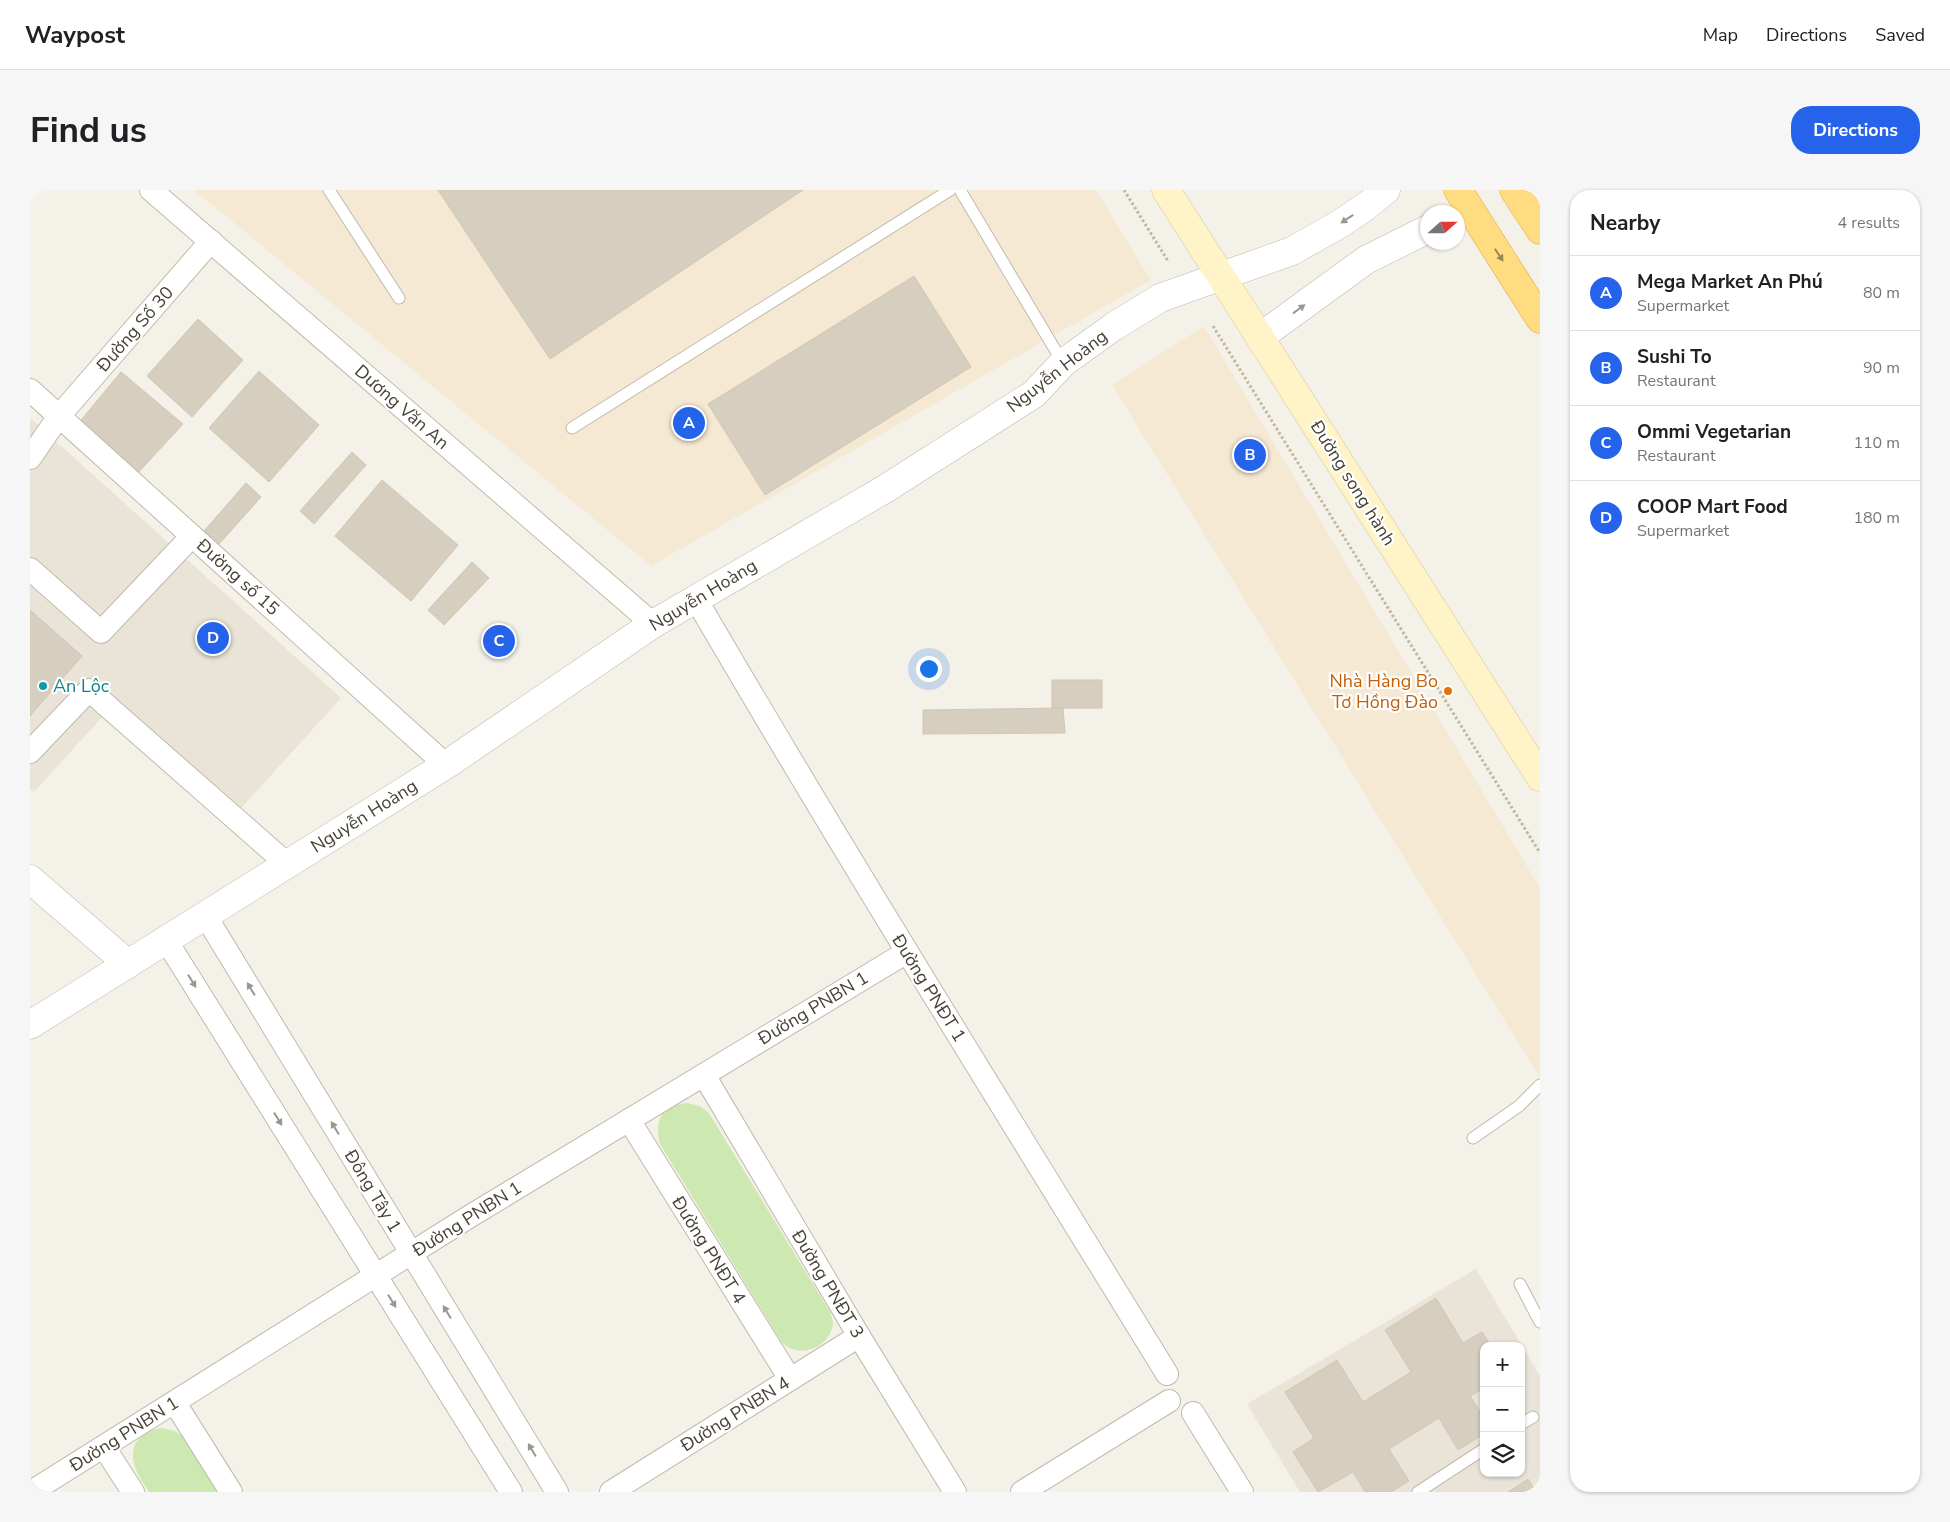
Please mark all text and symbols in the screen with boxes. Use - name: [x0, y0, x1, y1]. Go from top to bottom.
- text: Waypost: [25, 19, 125, 51]
- text: Map: [1703, 23, 1738, 47]
- text: Directions: [1766, 23, 1847, 47]
- text: Saved: [1875, 23, 1925, 47]
- button: Directions: [1791, 106, 1920, 154]
- text: Find us: [30, 107, 147, 154]
- north arrow: [1420, 205, 1465, 250]
- text: Nearby: [1590, 209, 1660, 237]
- text: 4 results: [1838, 212, 1900, 234]
- one-way arrow: [1340, 214, 1353, 224]
- one-way arrow: [1495, 248, 1504, 261]
- text: Mega Market An Phú: [1637, 269, 1823, 295]
- street label: Đường Số 30: [90, 281, 179, 378]
- text: A: [1600, 282, 1612, 304]
- text: 80 m: [1863, 282, 1900, 304]
- text: Supermarket: [1637, 295, 1729, 317]
- one-way arrow: [1292, 303, 1305, 314]
- street label: Nguyễn Hoàng: [1002, 324, 1112, 418]
- text: Sushi To: [1637, 344, 1712, 370]
- text: B: [1600, 357, 1612, 379]
- text: 90 m: [1863, 357, 1900, 379]
- street label: Dương Văn An: [350, 359, 454, 455]
- text: Restaurant: [1637, 370, 1716, 392]
- pin: A: [673, 404, 705, 442]
- street label: Đường song hành: [1304, 415, 1401, 550]
- text: Ommi Vegetarian: [1637, 419, 1791, 445]
- text: C: [1601, 432, 1611, 454]
- text: 110 m: [1853, 432, 1900, 454]
- pin: B: [1234, 436, 1266, 474]
- text: Restaurant: [1637, 445, 1716, 467]
- text: COOP Mart Food: [1637, 494, 1788, 520]
- text: D: [1600, 507, 1612, 529]
- text: 180 m: [1853, 507, 1900, 529]
- text: Supermarket: [1637, 520, 1729, 542]
- street label: Đường số 15: [191, 533, 285, 621]
- street label: Nguyễn Hoàng: [645, 553, 761, 637]
- pin: D: [197, 619, 229, 657]
- pin: C: [483, 622, 515, 660]
- your location: [916, 656, 942, 682]
- place label: Nhà Hàng Bo Tơ Hồng Đào: [1329, 669, 1438, 714]
- place label: An Lộc: [53, 674, 109, 698]
- marker: An Lộc: [37, 680, 49, 692]
- marker: Nhà Hàng Bo Tơ Hồng Đào: [1442, 685, 1454, 697]
- street label: Nguyễn Hoàng: [306, 774, 422, 858]
- street label: Đường PNĐT 1: [886, 929, 972, 1046]
- street label: Đường PNBN 1: [753, 966, 873, 1051]
- one-way arrow: [187, 975, 196, 988]
- one-way arrow: [246, 983, 255, 996]
- one-way arrow: [273, 1112, 282, 1126]
- one-way arrow: [331, 1122, 340, 1135]
- street label: Đông Tây 1: [338, 1144, 407, 1237]
- street label: Đường PNBN 1: [407, 1176, 526, 1263]
- street label: Đường PNĐT 4: [666, 1191, 752, 1308]
- street label: Đường PNĐT 3: [786, 1225, 870, 1343]
- one-way arrow: [387, 1295, 396, 1308]
- one-way arrow: [443, 1305, 452, 1318]
- map controls: [1480, 1342, 1525, 1477]
- button: +: [1480, 1342, 1525, 1387]
- street label: Đường PNBN 4: [675, 1371, 794, 1458]
- button: −: [1480, 1387, 1525, 1432]
- street label: Đường PNBN 1: [64, 1391, 183, 1478]
- button: layers: [1480, 1432, 1525, 1477]
- one-way arrow: [527, 1444, 536, 1457]

